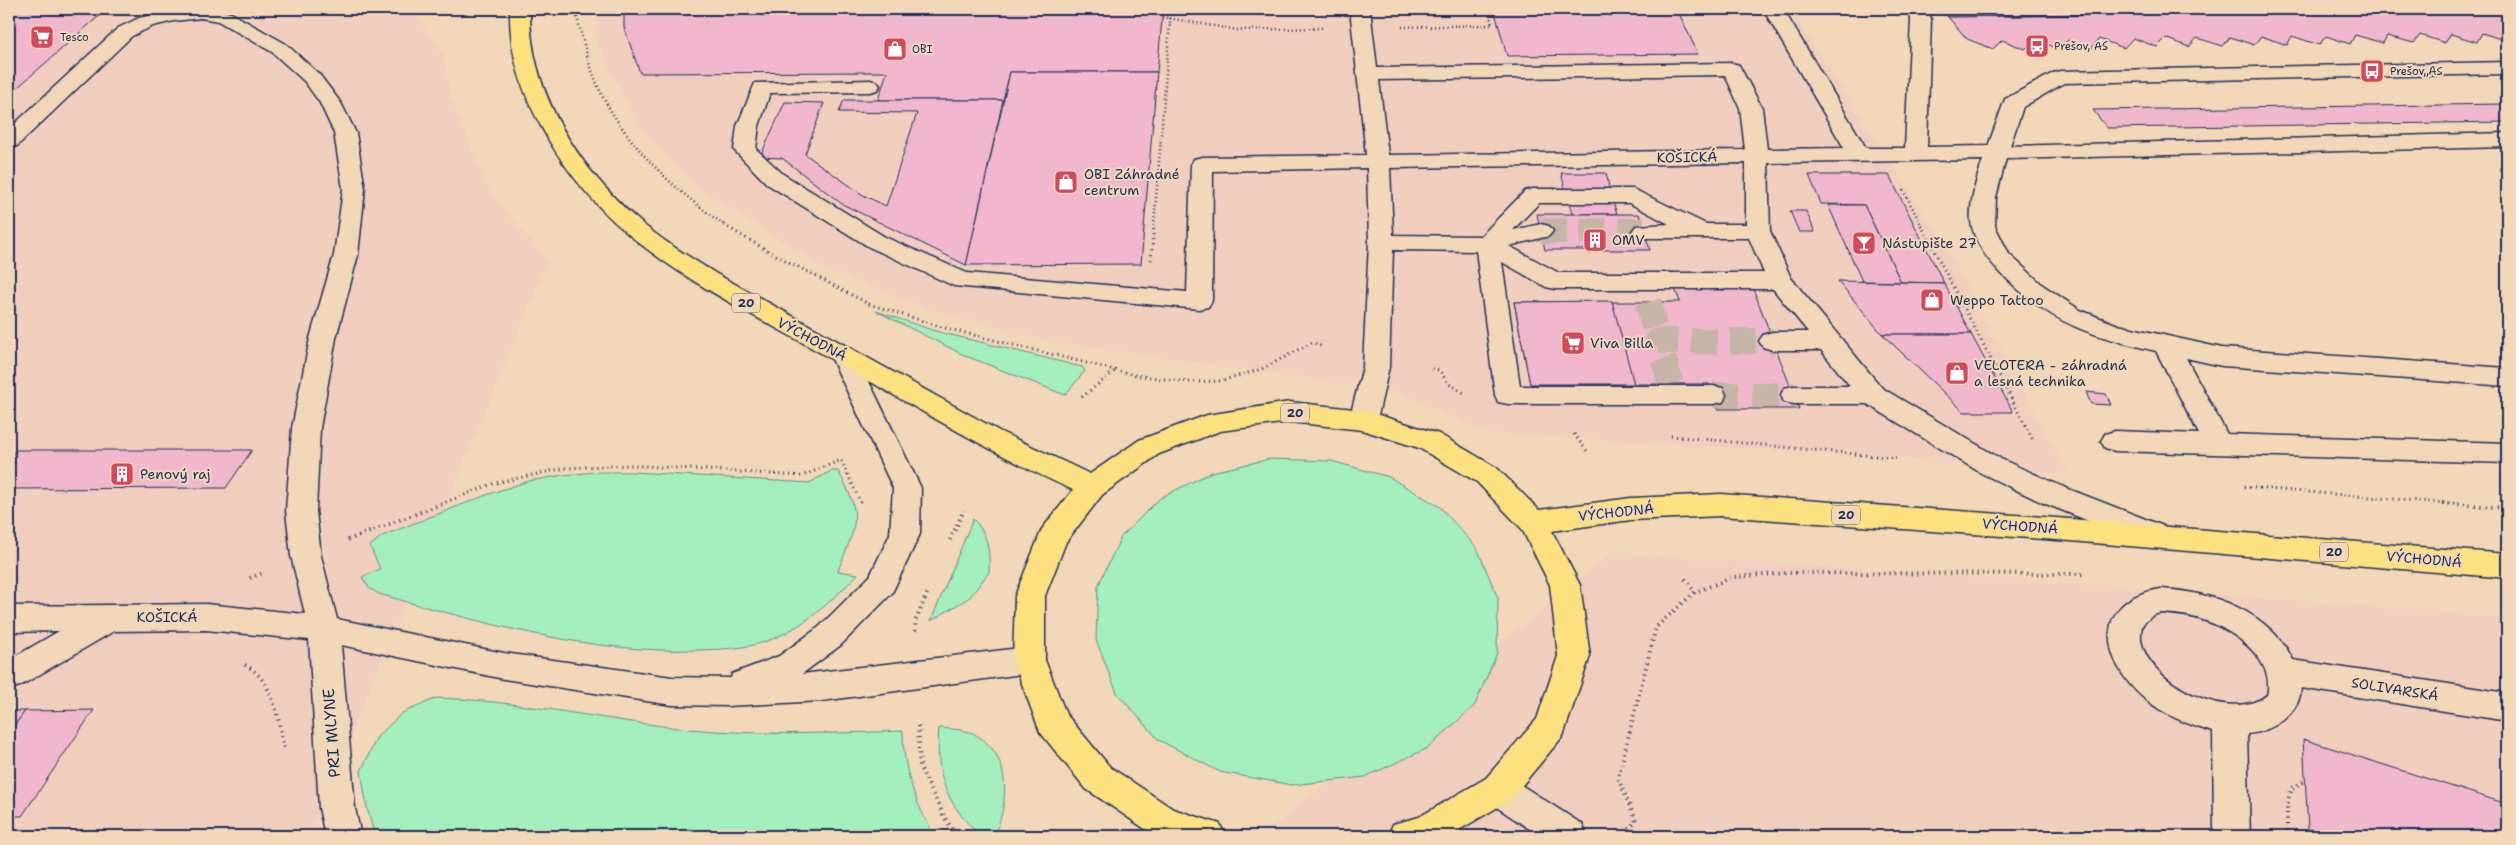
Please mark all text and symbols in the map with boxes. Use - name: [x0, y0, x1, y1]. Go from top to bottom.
- supermarket icon: Tesco: [29, 24, 55, 50]
- place label: Tesco: [60, 30, 89, 45]
- bus stop icon: Prešov, AS: [2024, 33, 2050, 59]
- shop icon: OBI: [882, 36, 908, 62]
- place label: Prešov, AS: [2054, 39, 2108, 54]
- place label: OBI: [912, 42, 933, 57]
- bus stop icon: Prešov,,AS: [2359, 58, 2385, 84]
- place label: Prešov,,AS: [2390, 64, 2443, 79]
- street label: KOŠICKÁ: [1656, 147, 1718, 167]
- place label: OBI Záhradné centrum: [1084, 165, 1180, 199]
- shop icon: OBI Záhradné centrum: [1053, 169, 1079, 195]
- building icon: OMV: [1582, 227, 1608, 253]
- bar icon: Nástupište 27: [1851, 230, 1877, 256]
- place label: OMV: [1612, 231, 1645, 249]
- place label: Nástupište 27: [1882, 234, 1977, 252]
- shop icon: Weppo Tattoo: [1919, 287, 1945, 313]
- place label: Weppo Tattoo: [1950, 291, 2044, 309]
- road number: 20: [732, 294, 760, 312]
- street label: VÝCHODNÁ: [774, 313, 850, 365]
- supermarket icon: Viva Billa: [1560, 330, 1586, 356]
- place label: Viva Billa: [1590, 334, 1654, 352]
- place label: VELOTERA - záhradná a lesná technika: [1974, 356, 2127, 390]
- shop icon: VELOTERA - záhradná a lesná technika: [1944, 360, 1970, 386]
- road number: 20: [1281, 403, 1309, 422]
- building icon: Penový raj: [109, 461, 135, 487]
- place label: Penový raj: [140, 465, 211, 483]
- street label: VÝCHODNÁ: [1577, 499, 1655, 525]
- road number: 20: [1832, 506, 1860, 524]
- street label: VÝCHODNÁ: [1981, 514, 2059, 538]
- road number: 20: [2320, 542, 2348, 562]
- street label: VÝCHODNÁ: [2385, 547, 2463, 571]
- street label: KOŠICKÁ: [137, 608, 197, 626]
- street label: SOLIVARSKÁ: [2350, 673, 2440, 705]
- street label: PRI MLYNE: [318, 688, 345, 778]

